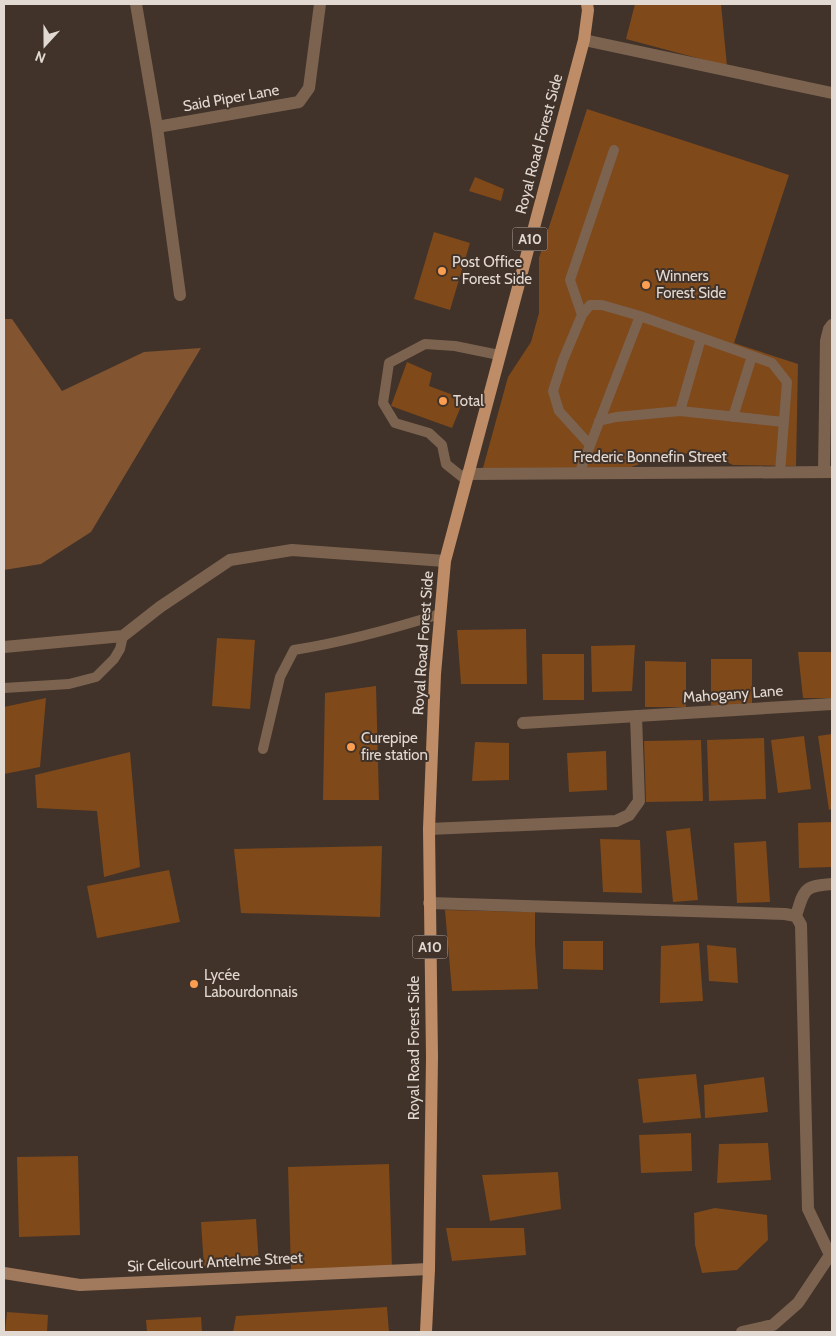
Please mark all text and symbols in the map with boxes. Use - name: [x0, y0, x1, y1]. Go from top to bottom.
- north arrow: [20, 20, 70, 70]
- text: N: [32, 47, 48, 67]
- street label: Royal Road Forest Side: [512, 72, 566, 216]
- street label: Said Piper Lane: [181, 81, 281, 115]
- road number: A10: [512, 228, 548, 250]
- place label: Post Office - Forest Side: [452, 253, 532, 288]
- marker: Post Office - Forest Side: [436, 265, 448, 277]
- place label: Winners Forest Side: [656, 267, 726, 302]
- marker: Winners Forest Side: [640, 279, 652, 291]
- place label: Total: [453, 392, 484, 410]
- marker: Total: [437, 395, 449, 407]
- street label: Frederic Bonnefin Street: [573, 448, 727, 466]
- street label: Royal Road Forest Side: [409, 570, 437, 716]
- street label: Mahogany Lane: [682, 682, 784, 706]
- place label: Curepipe fire station: [361, 729, 428, 764]
- marker: Curepipe fire station: [345, 741, 357, 753]
- road number: A10: [412, 936, 448, 959]
- place label: Lycée Labourdonnais: [204, 966, 298, 1001]
- street label: Royal Road Forest Side: [405, 975, 423, 1120]
- marker: Lycée Labourdonnais: [188, 978, 200, 990]
- street label: Sir Celicourt Antelme Street: [127, 1248, 303, 1276]

